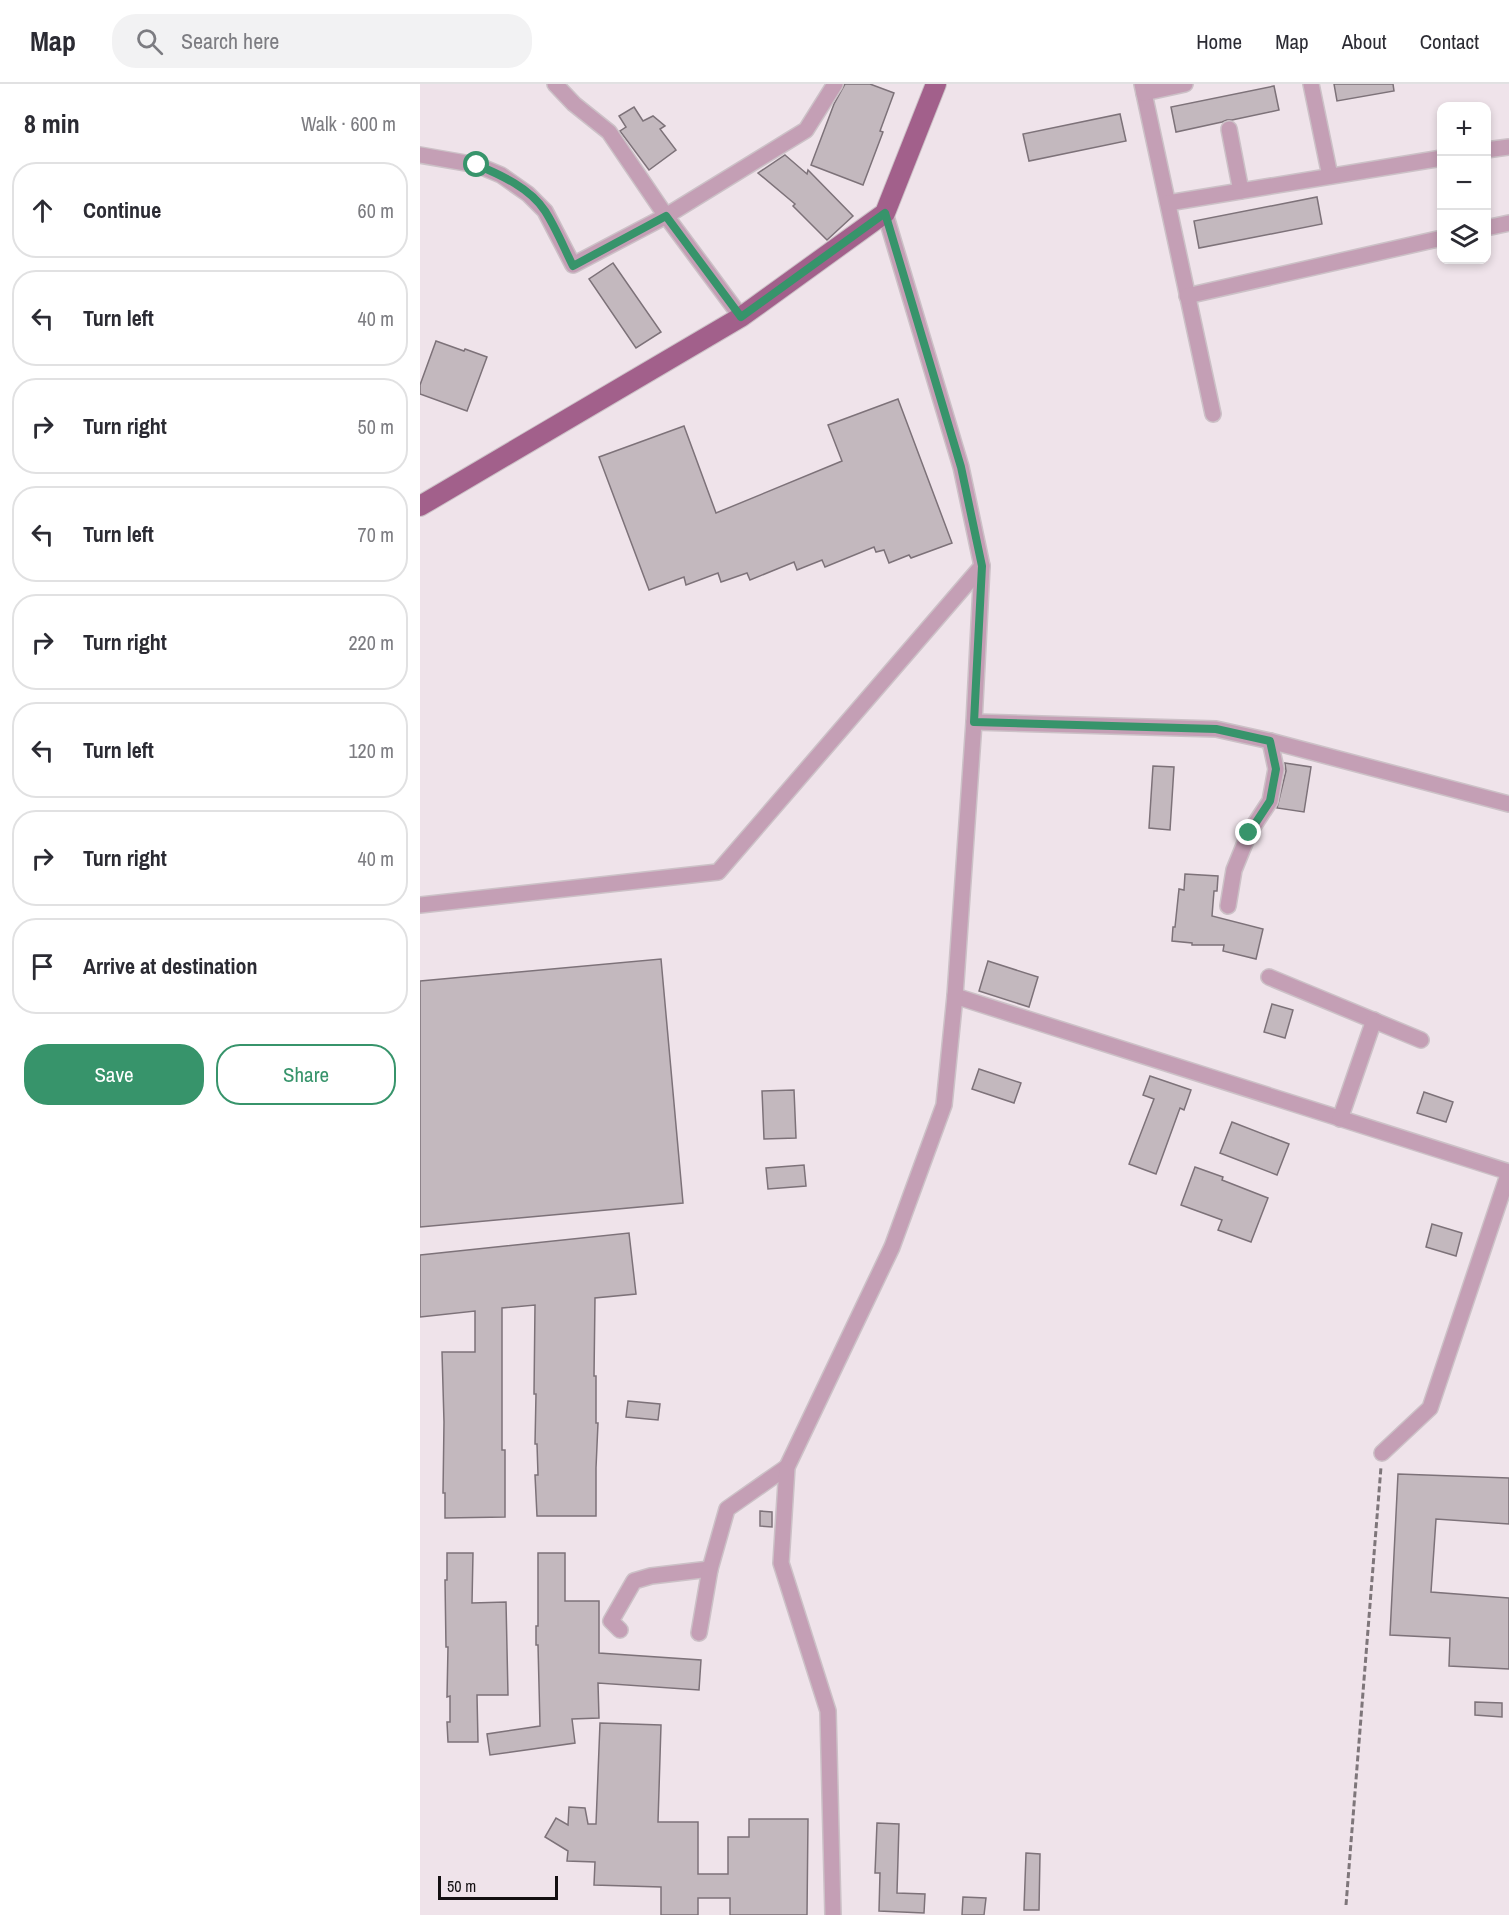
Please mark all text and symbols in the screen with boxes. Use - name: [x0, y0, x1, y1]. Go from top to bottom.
- search box: [112, 14, 532, 68]
- text: Map: [30, 22, 76, 60]
- icon: search: [133, 25, 166, 58]
- text: Search here: [181, 26, 279, 56]
- text: Home: [1196, 27, 1242, 56]
- text: Map: [1275, 27, 1309, 56]
- text: About: [1342, 27, 1387, 56]
- text: Contact: [1420, 27, 1479, 56]
- map controls: [1437, 102, 1491, 264]
- button: +: [1437, 102, 1491, 156]
- text: 8 min: [24, 106, 80, 141]
- text: Walk · 600 m: [301, 110, 396, 137]
- route start: [463, 151, 489, 177]
- button: −: [1437, 156, 1491, 210]
- icon: ahead: [26, 194, 59, 227]
- text: Continue: [83, 195, 161, 225]
- text: 60 m: [358, 197, 394, 224]
- button: layers: [1437, 210, 1491, 264]
- icon: left: [26, 302, 59, 335]
- text: Turn left: [83, 303, 154, 333]
- text: 40 m: [358, 305, 394, 332]
- icon: right: [26, 410, 59, 443]
- text: Turn right: [83, 411, 167, 441]
- text: 50 m: [358, 413, 394, 440]
- icon: left: [26, 518, 59, 551]
- text: Turn left: [83, 519, 154, 549]
- text: 70 m: [358, 521, 394, 548]
- icon: right: [26, 626, 59, 659]
- text: Turn right: [83, 627, 167, 657]
- text: 220 m: [348, 629, 394, 656]
- icon: left: [26, 734, 59, 767]
- text: Turn left: [83, 735, 154, 765]
- text: 120 m: [348, 737, 394, 764]
- route end: [1235, 819, 1261, 845]
- icon: right: [26, 842, 59, 875]
- text: Turn right: [83, 843, 167, 873]
- text: 40 m: [358, 845, 394, 872]
- icon: arrive: [26, 950, 59, 983]
- text: Arrive at destination: [83, 951, 257, 981]
- button: Save: [24, 1044, 204, 1105]
- button: Share: [216, 1044, 396, 1105]
- scale bar: [438, 1873, 558, 1900]
- text: 50 m: [447, 1875, 476, 1897]

